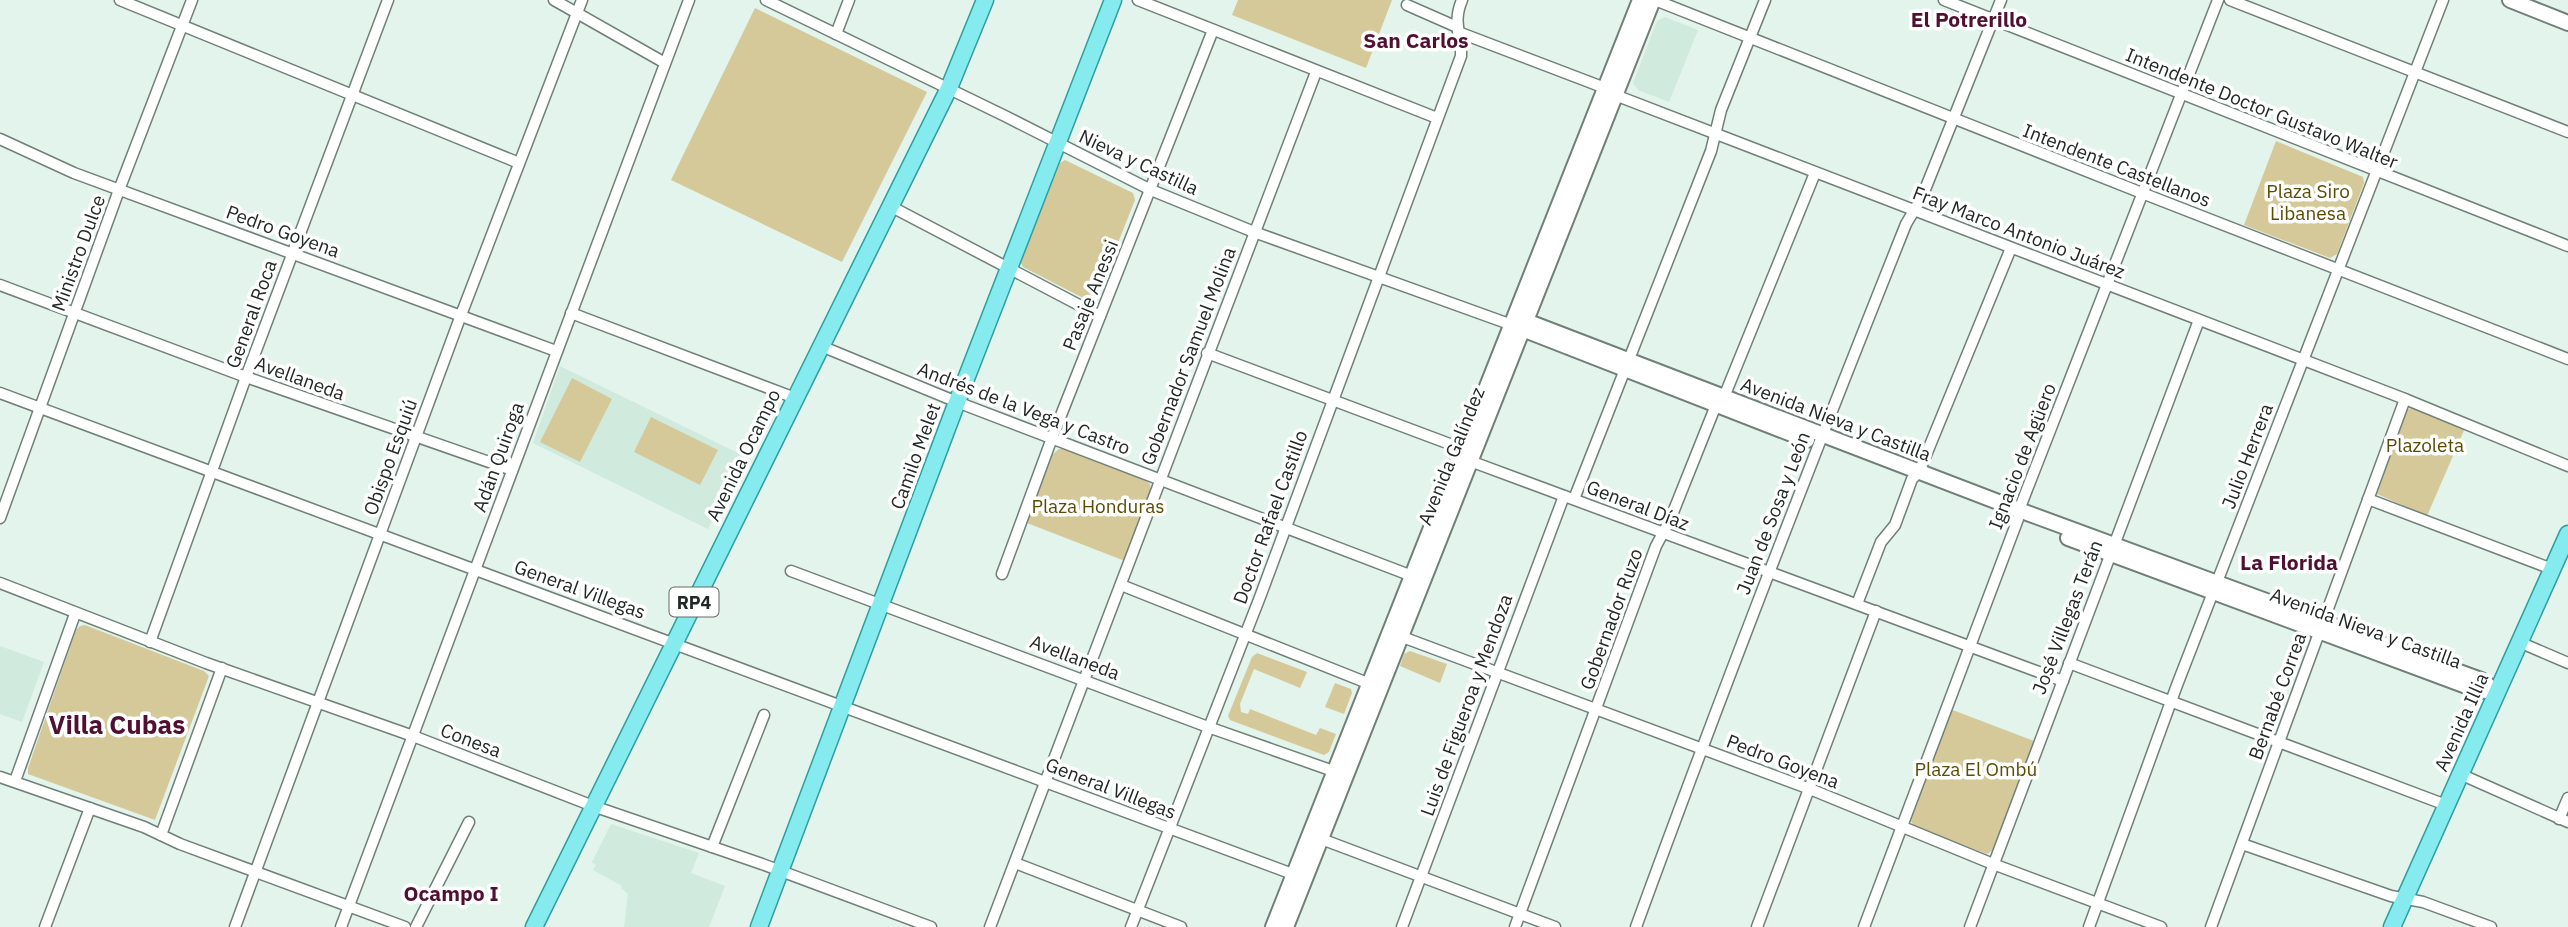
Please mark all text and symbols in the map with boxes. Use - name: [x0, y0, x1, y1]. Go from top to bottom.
- district label: El Potrerillo: [1911, 5, 2027, 33]
- district label: San Carlos: [1363, 26, 1469, 54]
- street label: Intendente Doctor Gustavo Walter: [2122, 42, 2402, 174]
- street label: Intendente Castellanos: [2020, 118, 2214, 212]
- street label: Nieva y Castilla: [1075, 124, 1203, 200]
- park label: Plaza Siro Libanesa: [2266, 179, 2350, 225]
- street label: Fray Marco Antonio Juárez: [1909, 180, 2129, 284]
- street label: Ministro Dulce: [46, 192, 110, 314]
- street label: Pedro Goyena: [223, 199, 343, 263]
- street label: Pasaje Anessi: [1057, 236, 1123, 354]
- street label: Gobernador Samuel Molina: [1135, 243, 1241, 469]
- street label: General Roca: [220, 256, 282, 372]
- street label: Avellaneda: [252, 351, 348, 405]
- street label: Andrés de la Vega y Castro: [914, 356, 1134, 460]
- street label: Avenida Nieva y Castilla: [1738, 372, 1934, 466]
- street label: Ignacio de Agüero: [1983, 379, 2061, 533]
- street label: Avenida Galíndez: [1412, 383, 1490, 529]
- street label: Avenida Ocampo: [701, 385, 785, 525]
- street label: Obispo Esquiú: [358, 395, 422, 519]
- street label: Adán Quiroga: [467, 399, 529, 515]
- street label: Camilo Melet: [885, 399, 945, 513]
- street label: Julio Herrera: [2216, 400, 2278, 512]
- street label: Doctor Rafael Castillo: [1227, 427, 1313, 607]
- street label: Juan de Sosa y León: [1731, 428, 1815, 598]
- park label: Plazoleta: [2386, 433, 2464, 457]
- street label: General Díaz: [1583, 474, 1693, 536]
- park label: Plaza Honduras: [1031, 494, 1165, 518]
- street label: José Villegas Terán: [2027, 536, 2107, 698]
- street label: Gobernador Ruzo: [1574, 545, 1648, 693]
- district label: La Florida: [2240, 548, 2338, 576]
- street label: General Villegas: [511, 554, 649, 624]
- street label: Avenida Nieva y Castilla: [2267, 582, 2465, 674]
- road number: RP4: [670, 588, 718, 616]
- street label: Luis de Figueroa y Mendoza: [1415, 591, 1517, 819]
- street label: Avellaneda: [1027, 629, 1123, 685]
- street label: Bernabé Correa: [2243, 629, 2311, 763]
- street label: Avenida Illia: [2429, 669, 2493, 775]
- district label: Villa Cubas: [49, 707, 185, 741]
- street label: Conesa: [437, 717, 505, 763]
- street label: Pedro Goyena: [1723, 728, 1843, 794]
- street label: General Villegas: [1042, 752, 1180, 824]
- park label: Plaza El Ombú: [1915, 757, 2037, 781]
- district label: Ocampo I: [403, 879, 499, 907]

